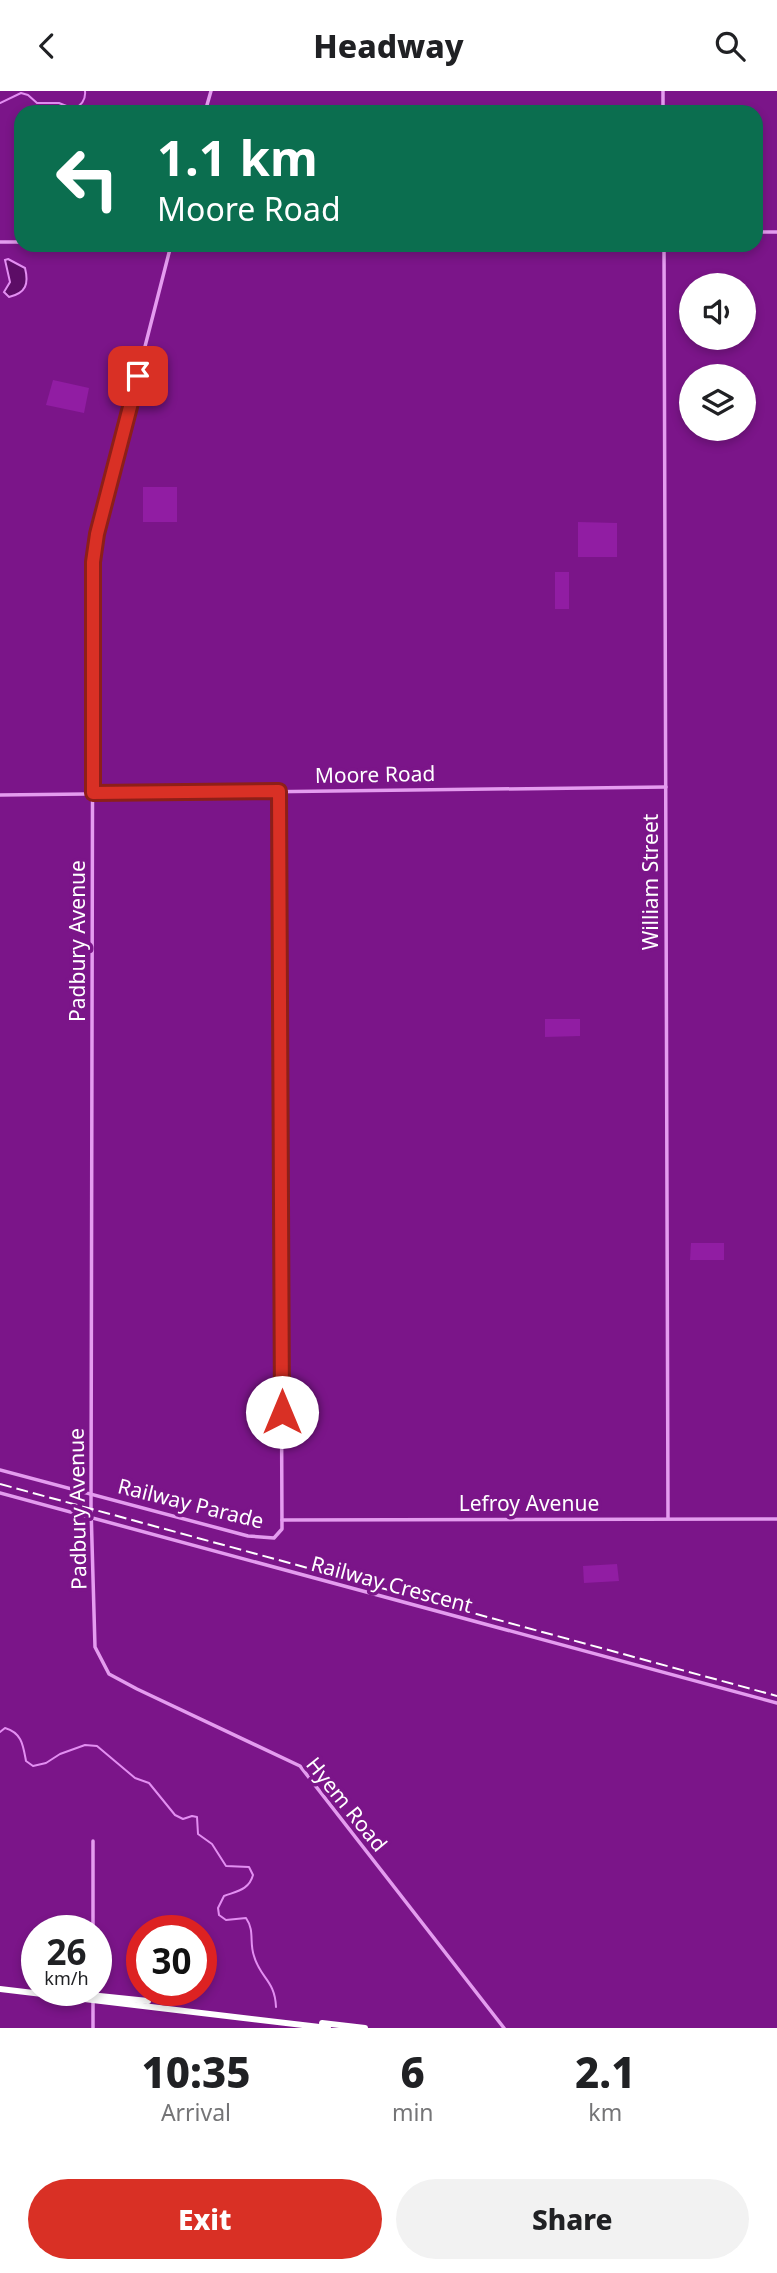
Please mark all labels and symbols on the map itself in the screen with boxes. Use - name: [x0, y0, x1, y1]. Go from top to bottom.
- pin: [108, 346, 168, 406]
- street label: Moore Road: [315, 759, 435, 789]
- street label: William Street: [636, 813, 664, 950]
- street label: Padbury Avenue: [63, 860, 91, 1022]
- position arrow: [245, 1375, 319, 1449]
- street label: Padbury Avenue: [62, 1428, 92, 1590]
- street label: Railway Parade: [115, 1471, 267, 1535]
- street label: Lefroy Avenue: [459, 1489, 599, 1517]
- street label: Railway Crescent: [308, 1549, 476, 1619]
- street label: Hyem Road: [300, 1751, 394, 1857]
- speed limit sign: 30: [126, 1915, 217, 2006]

